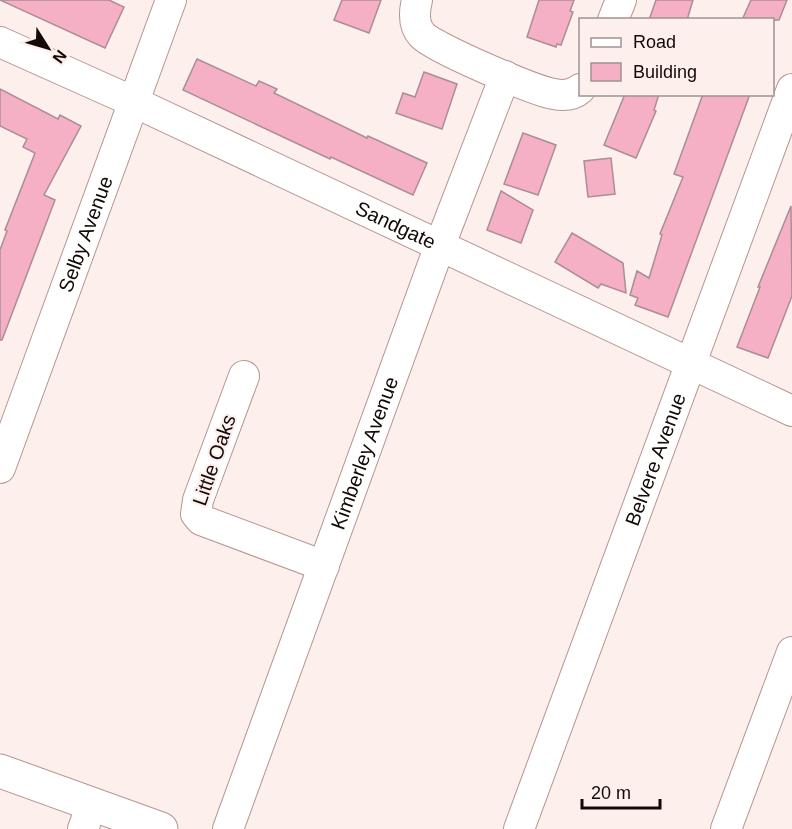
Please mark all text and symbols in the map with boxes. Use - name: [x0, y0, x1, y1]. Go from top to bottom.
- north arrow: [18, 18, 78, 78]
- legend: [579, 18, 774, 96]
- text: Road: [633, 32, 676, 52]
- text: N: [49, 47, 70, 66]
- text: Building: [633, 62, 697, 82]
- street label: Selby Avenue: [54, 173, 117, 295]
- street label: Sandgate: [352, 197, 439, 253]
- street label: Kimberley Avenue: [327, 374, 402, 532]
- street label: Belvere Avenue: [621, 390, 690, 529]
- street label: Little Oaks: [188, 412, 240, 508]
- scale bar: [582, 772, 660, 810]
- text: 20 m: [591, 783, 631, 803]

